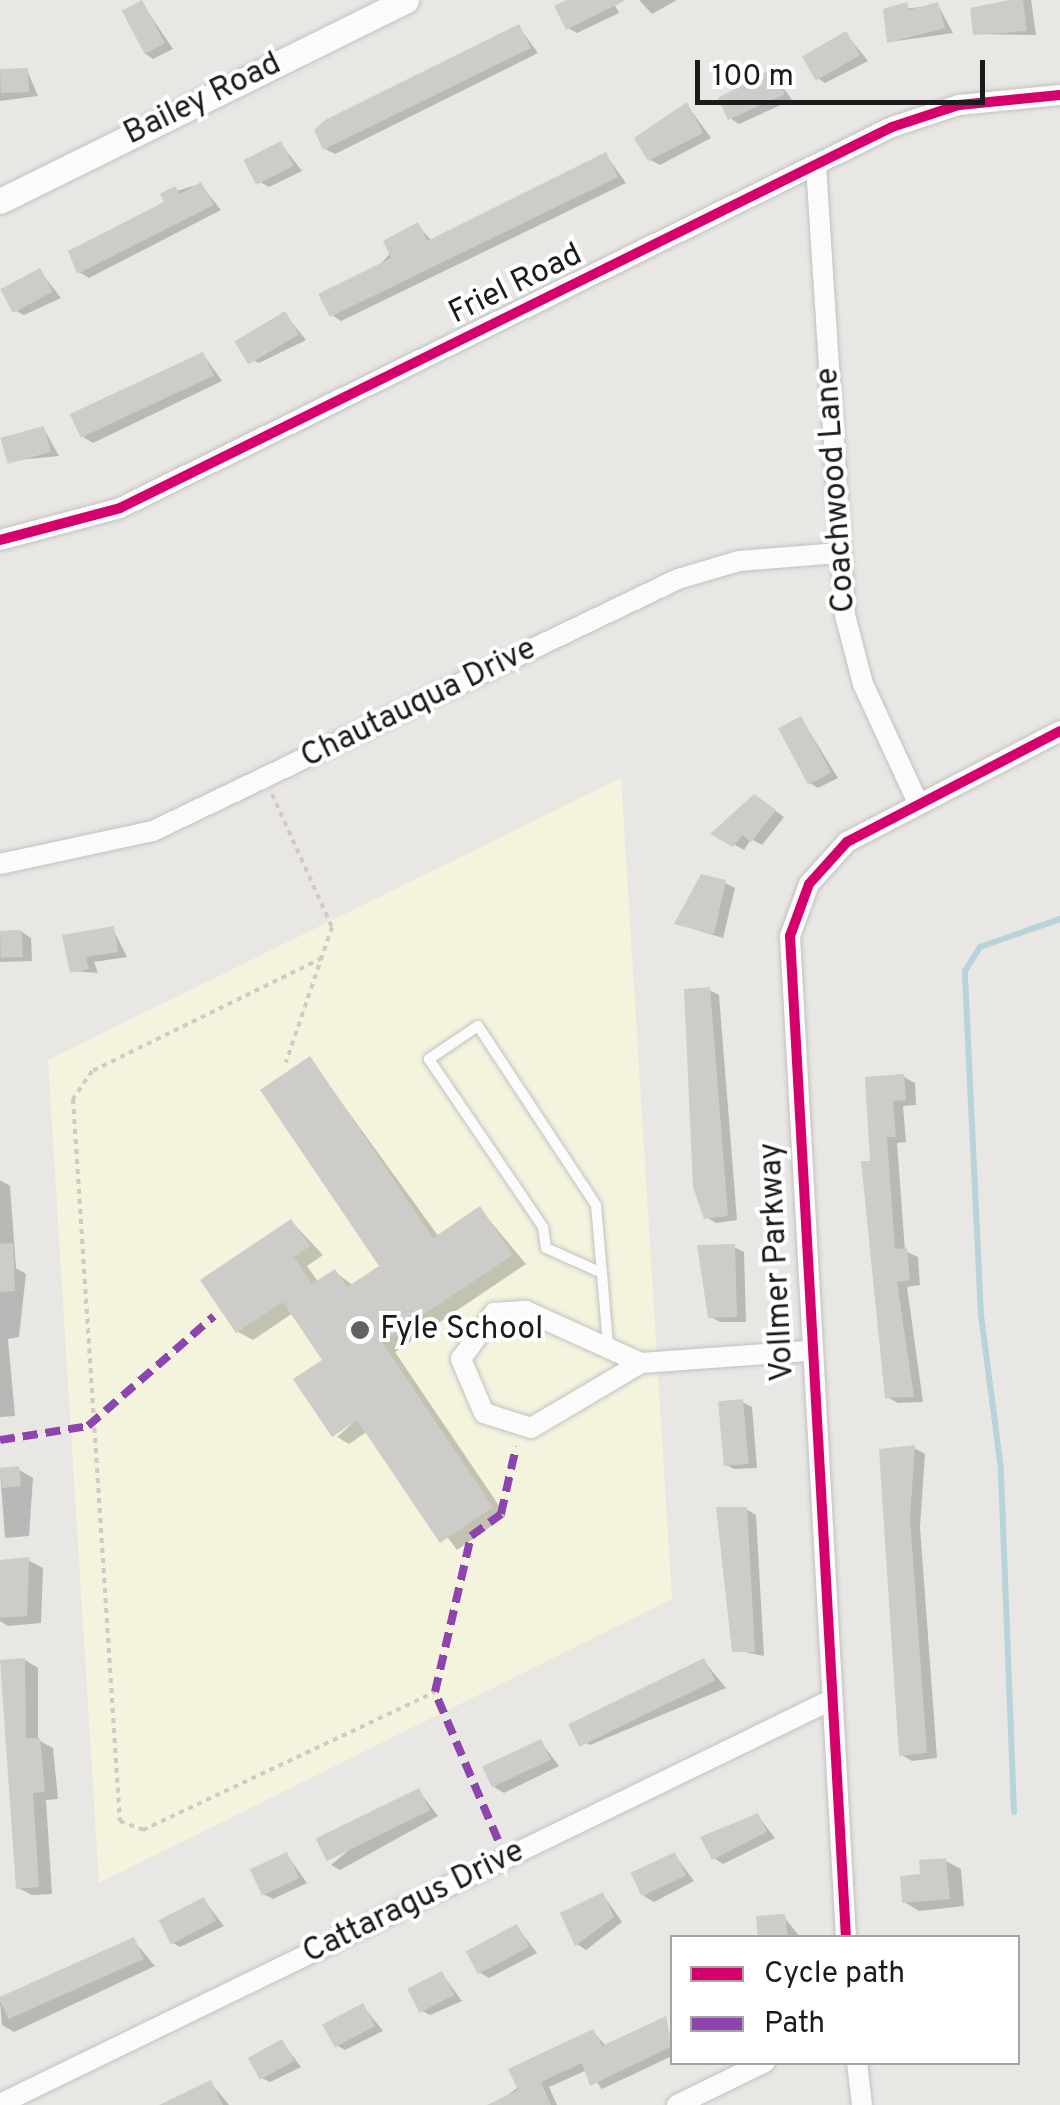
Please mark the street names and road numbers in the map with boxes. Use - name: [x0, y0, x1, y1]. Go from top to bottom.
- street label: Bailey Road: [118, 46, 288, 154]
- street label: Friel Road: [443, 236, 589, 334]
- street label: Coachwood Lane: [809, 366, 865, 614]
- street label: Chautauqua Drive: [295, 630, 543, 778]
- street label: Vollmer Parkway: [753, 1141, 803, 1383]
- street label: Cattaragus Drive: [297, 1833, 531, 1973]

